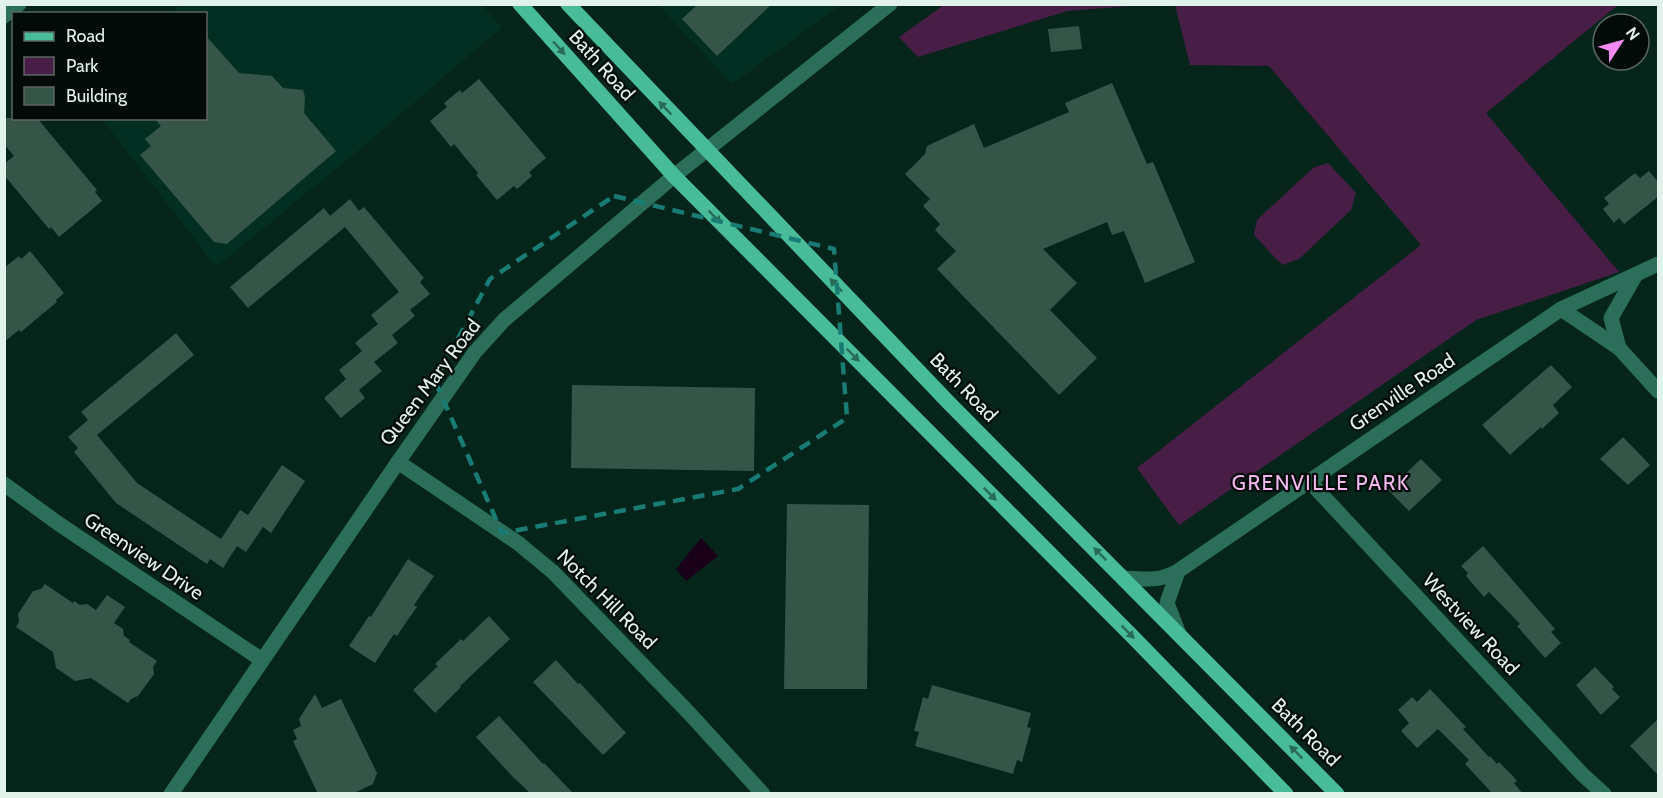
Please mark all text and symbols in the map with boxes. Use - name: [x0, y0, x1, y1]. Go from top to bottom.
- legend: [12, 12, 207, 120]
- north arrow: [1591, 12, 1651, 72]
- text: N: [1622, 23, 1644, 44]
- text: Road: [66, 25, 105, 47]
- street label: Bath Road: [564, 25, 640, 105]
- one-way arrow: [552, 40, 565, 55]
- text: Park: [66, 55, 99, 77]
- text: Building: [66, 85, 128, 107]
- one-way arrow: [659, 101, 673, 115]
- one-way arrow: [708, 209, 722, 223]
- one-way arrow: [829, 279, 843, 293]
- street label: Queen Mary Road: [375, 314, 485, 450]
- street label: Bath Road: [925, 347, 1003, 427]
- one-way arrow: [845, 348, 859, 362]
- street label: Grenville Road: [1345, 348, 1459, 436]
- district label: GRENVILLE PARK: [1232, 470, 1410, 495]
- one-way arrow: [983, 486, 997, 500]
- street label: Greenview Drive: [80, 507, 208, 605]
- street label: Notch Hill Road: [552, 544, 662, 654]
- one-way arrow: [1093, 547, 1107, 561]
- street label: Westview Road: [1418, 568, 1524, 680]
- one-way arrow: [1120, 624, 1134, 638]
- street label: Bath Road: [1267, 693, 1345, 771]
- one-way arrow: [1289, 744, 1303, 759]

